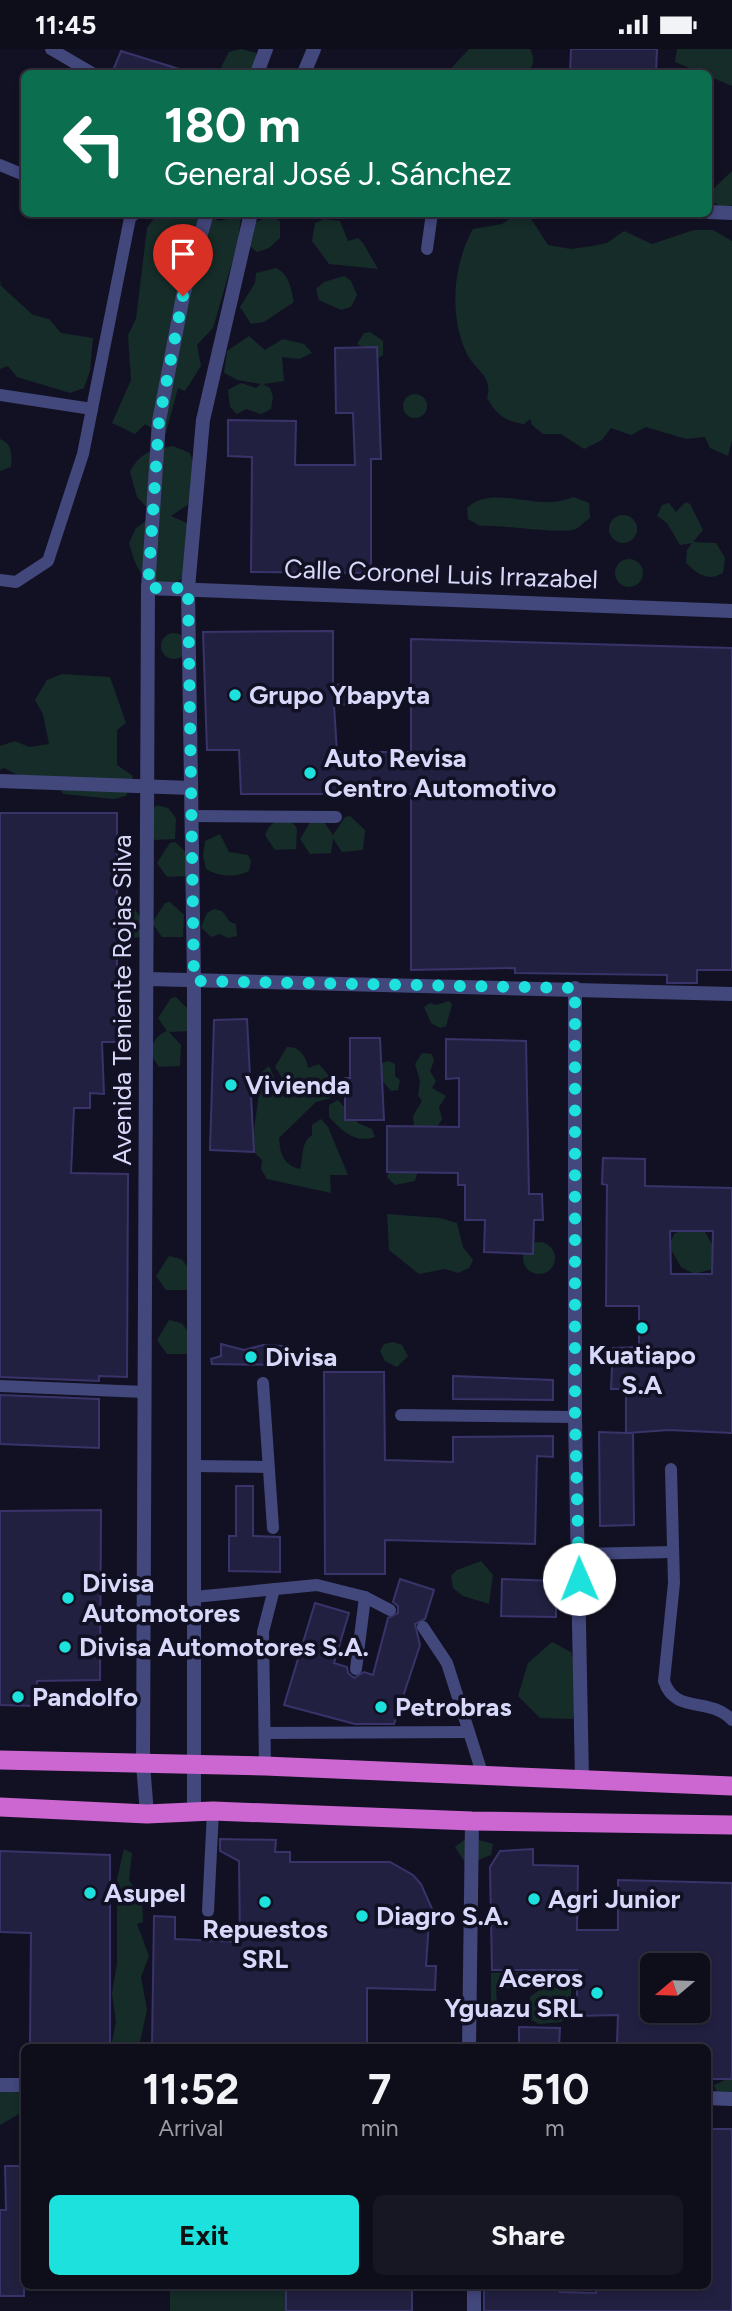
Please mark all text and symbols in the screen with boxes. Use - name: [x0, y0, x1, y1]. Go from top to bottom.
- text: 11:45: [35, 9, 96, 41]
- text: 180 m: [164, 95, 301, 154]
- icon: left: [49, 98, 140, 189]
- text: General José J. Sánchez: [164, 155, 512, 193]
- pin: [153, 224, 213, 296]
- icon: arrive: [164, 235, 202, 273]
- street label: Calle Coronel Luis Irrazabel: [283, 553, 599, 595]
- place label: Grupo Ybapyta: [249, 679, 430, 711]
- marker: Grupo Ybapyta: [227, 687, 243, 703]
- place label: Auto Revisa Centro Automotivo: [324, 742, 556, 804]
- marker: Auto Revisa Centro Automotivo: [302, 765, 318, 781]
- street label: Avenida Teniente Rojas Silva: [106, 834, 138, 1166]
- place label: Vivienda: [245, 1069, 350, 1101]
- marker: Vivienda: [223, 1077, 239, 1093]
- marker: Kuatiapo S.A: [634, 1320, 650, 1336]
- place label: Kuatiapo S.A: [588, 1339, 696, 1401]
- place label: Divisa: [265, 1341, 337, 1373]
- marker: Divisa: [243, 1349, 259, 1365]
- position arrow: [542, 1542, 616, 1616]
- place label: Divisa Automotores: [82, 1567, 240, 1629]
- marker: Divisa Automotores: [60, 1590, 76, 1606]
- place label: Divisa Automotores S.A.: [79, 1631, 369, 1663]
- marker: Divisa Automotores S.A.: [57, 1639, 73, 1655]
- place label: Pandolfo: [32, 1681, 138, 1713]
- marker: Pandolfo: [10, 1689, 26, 1705]
- place label: Petrobras: [395, 1691, 512, 1723]
- marker: Petrobras: [373, 1699, 389, 1715]
- place label: Asupel: [104, 1877, 186, 1909]
- place label: Agri Junior: [548, 1883, 681, 1915]
- marker: Asupel: [82, 1885, 98, 1901]
- marker: Agri Junior: [526, 1891, 542, 1907]
- marker: Repuestos SRL: [257, 1894, 273, 1910]
- place label: Diagro S.A.: [376, 1900, 509, 1932]
- marker: Diagro S.A.: [354, 1908, 370, 1924]
- place label: Repuestos SRL: [202, 1913, 328, 1975]
- north arrow: [640, 1953, 710, 2023]
- map controls: [640, 1953, 710, 2023]
- place label: Aceros Yguazu SRL: [444, 1962, 583, 2024]
- marker: Aceros Yguazu SRL: [589, 1985, 605, 2001]
- text: 11:52: [143, 2064, 239, 2115]
- text: 7: [368, 2064, 391, 2115]
- text: 510: [520, 2064, 589, 2115]
- text: Arrival: [158, 2114, 223, 2142]
- text: min: [361, 2114, 399, 2142]
- text: m: [545, 2114, 565, 2142]
- button: Exit: [49, 2195, 359, 2275]
- button: Share: [373, 2195, 683, 2275]

